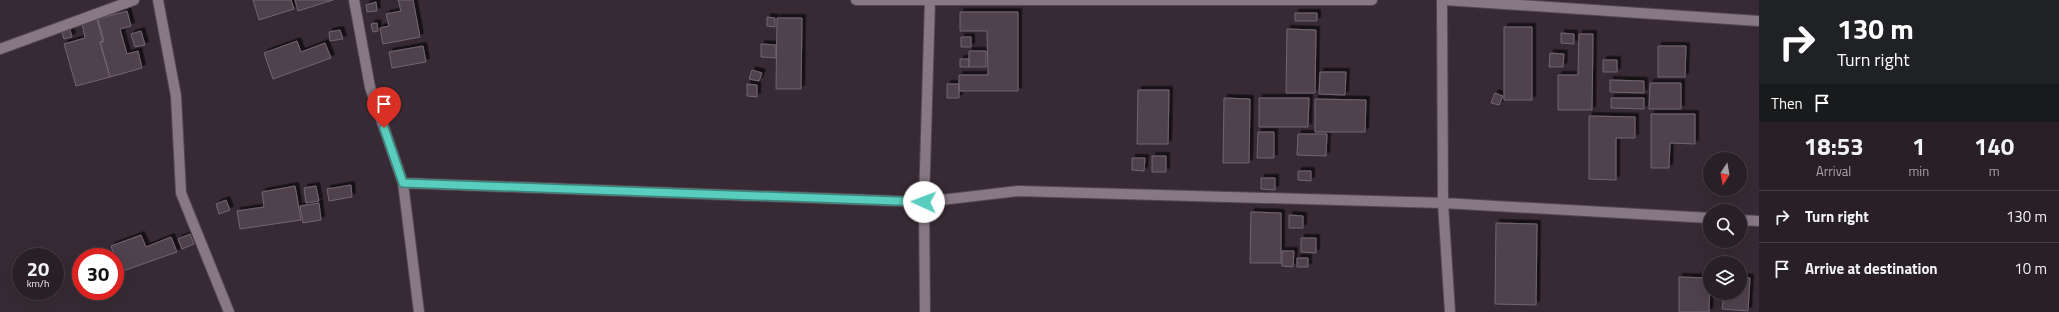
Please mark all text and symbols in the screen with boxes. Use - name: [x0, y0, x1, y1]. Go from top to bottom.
- text: 130 m: [1837, 7, 1914, 50]
- icon: right: [1771, 16, 1823, 68]
- text: Turn right: [1837, 46, 1910, 73]
- pin: [367, 87, 401, 128]
- text: Then: [1771, 92, 1803, 115]
- icon: arrive: [1811, 92, 1833, 114]
- icon: arrive: [373, 93, 395, 115]
- text: 18:53: [1804, 128, 1864, 164]
- text: 1: [1912, 128, 1926, 164]
- text: 140: [1974, 128, 2014, 164]
- north arrow: [1703, 152, 1747, 196]
- map controls: [1703, 152, 1747, 300]
- text: Arrival: [1816, 161, 1851, 181]
- text: min: [1908, 161, 1929, 181]
- text: m: [1989, 161, 2000, 181]
- position arrow: [903, 181, 945, 223]
- button: search: [1703, 204, 1747, 248]
- text: Turn right: [1805, 205, 1869, 228]
- text: 130 m: [2006, 205, 2047, 228]
- icon: right: [1771, 206, 1793, 228]
- speed limit sign: 30: [72, 248, 124, 300]
- text: 20: [27, 253, 49, 284]
- button: layers: [1703, 256, 1747, 300]
- text: Arrive at destination: [1805, 257, 1938, 280]
- text: 10 m: [2014, 257, 2047, 280]
- icon: arrive: [1771, 258, 1793, 280]
- text: km/h: [27, 276, 49, 291]

